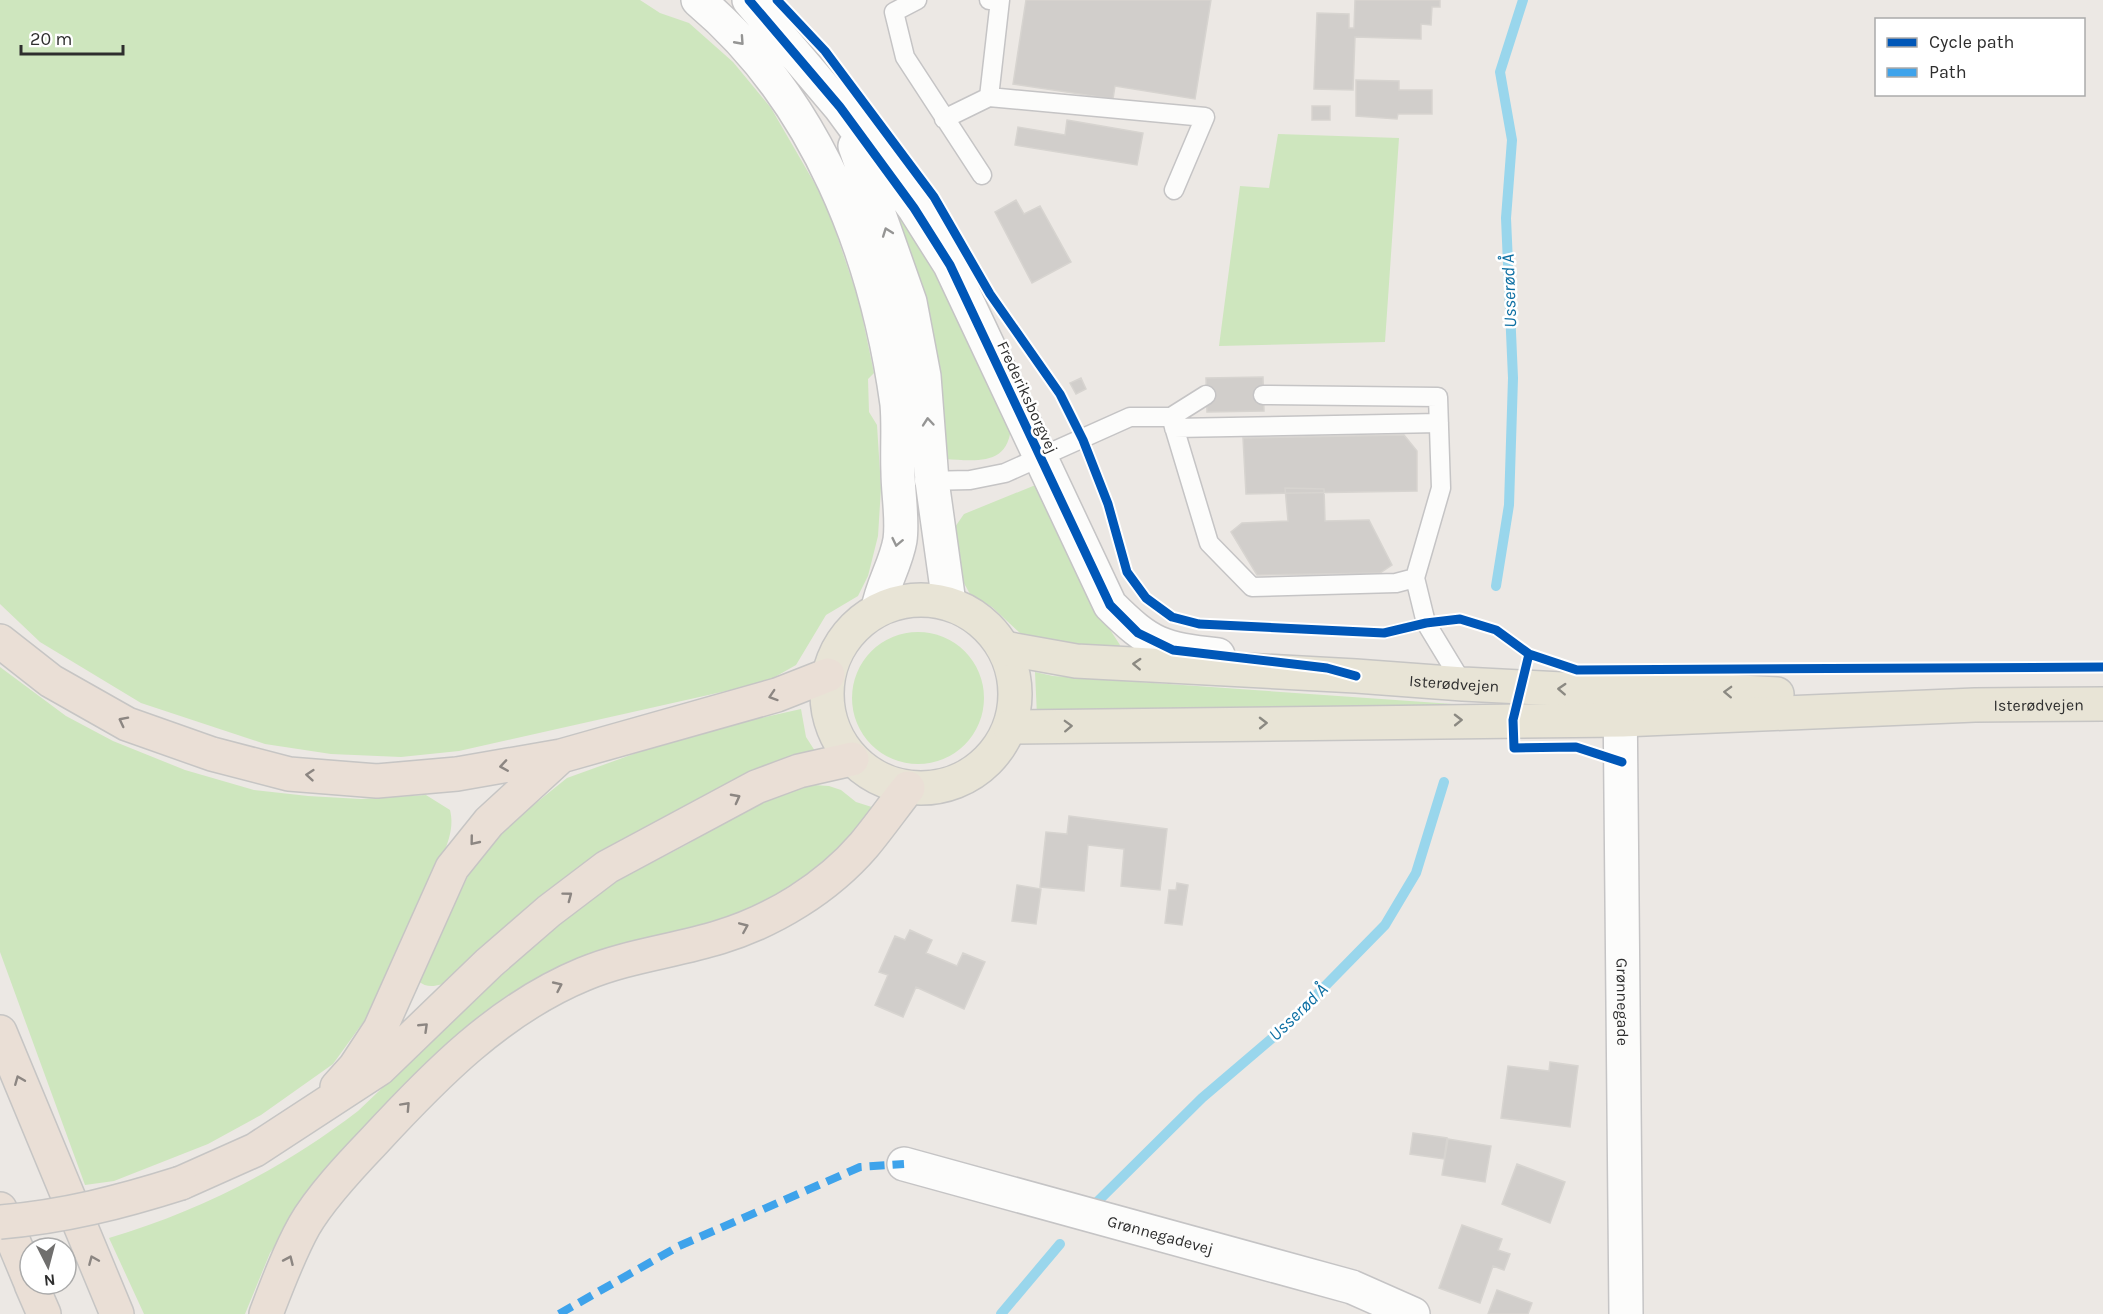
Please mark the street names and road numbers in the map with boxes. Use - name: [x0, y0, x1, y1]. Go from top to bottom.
- street label: Frederiksborgvej: [993, 338, 1062, 457]
- street label: Isterødvejen: [1408, 671, 1500, 696]
- street label: Isterødvejen: [1993, 695, 2084, 715]
- street label: Grønnegade: [1613, 958, 1632, 1046]
- street label: Grønnegadevej: [1105, 1211, 1216, 1259]

